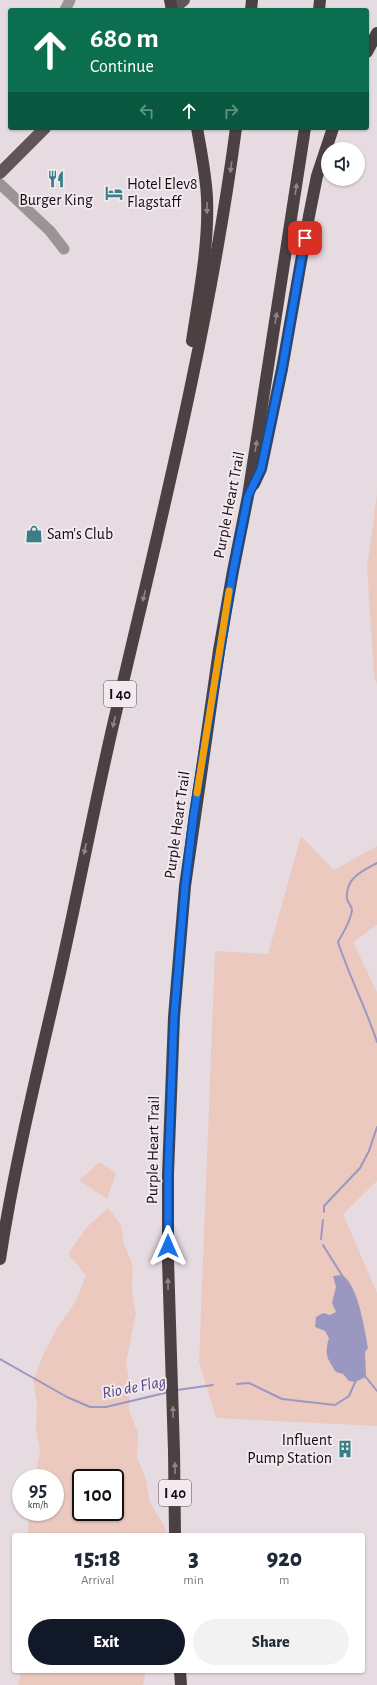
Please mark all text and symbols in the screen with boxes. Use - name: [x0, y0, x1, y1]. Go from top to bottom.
- icon: ahead: [24, 24, 76, 76]
- text: 680 m: [90, 25, 159, 53]
- text: Continue: [90, 58, 154, 76]
- icon: left: [136, 100, 158, 122]
- icon: ahead: [178, 100, 200, 122]
- icon: right: [220, 100, 242, 122]
- map controls: [321, 142, 365, 186]
- button: sound: [321, 142, 365, 186]
- one-way arrow: [228, 161, 234, 173]
- restaurant icon: Burger King: [46, 169, 66, 189]
- place label: Hotel Elev8 Flagstaff: [127, 176, 198, 210]
- hotel icon: Hotel Elev8 Flagstaff: [104, 183, 124, 203]
- one-way arrow: [293, 183, 299, 196]
- place label: Burger King: [19, 192, 93, 208]
- one-way arrow: [204, 202, 210, 215]
- pin: [288, 221, 322, 255]
- icon: arrive: [294, 227, 316, 249]
- one-way arrow: [273, 312, 279, 324]
- one-way arrow: [253, 440, 259, 452]
- street label: Purple Heart Trail: [211, 450, 247, 560]
- shop icon: Sam's Club: [24, 524, 44, 544]
- place label: Sam's Club: [47, 526, 113, 542]
- one-way arrow: [141, 590, 147, 602]
- road number: I 40: [104, 681, 136, 707]
- one-way arrow: [110, 716, 116, 728]
- street label: Purple Heart Trail: [162, 770, 192, 880]
- one-way arrow: [82, 843, 88, 855]
- street label: Purple Heart Trail: [144, 1096, 162, 1204]
- position arrow: [147, 1225, 189, 1267]
- one-way arrow: [165, 1277, 171, 1290]
- water label: Rio de Flag: [101, 1372, 167, 1402]
- one-way arrow: [170, 1405, 176, 1418]
- place label: Influent Pump Station: [247, 1432, 332, 1466]
- building icon: Influent Pump Station: [335, 1439, 355, 1459]
- one-way arrow: [171, 1462, 178, 1474]
- speed limit sign: 100: [72, 1469, 124, 1521]
- text: 95: [29, 1480, 47, 1500]
- road number: I 40: [159, 1480, 191, 1506]
- text: km/h: [28, 1500, 48, 1510]
- text: 15:18: [75, 1547, 121, 1571]
- text: 3: [188, 1547, 199, 1571]
- text: 920: [266, 1547, 302, 1571]
- text: Arrival: [81, 1574, 114, 1587]
- text: min: [183, 1574, 204, 1587]
- text: m: [279, 1574, 289, 1587]
- button: Exit: [28, 1619, 185, 1665]
- button: Share: [193, 1619, 349, 1665]

